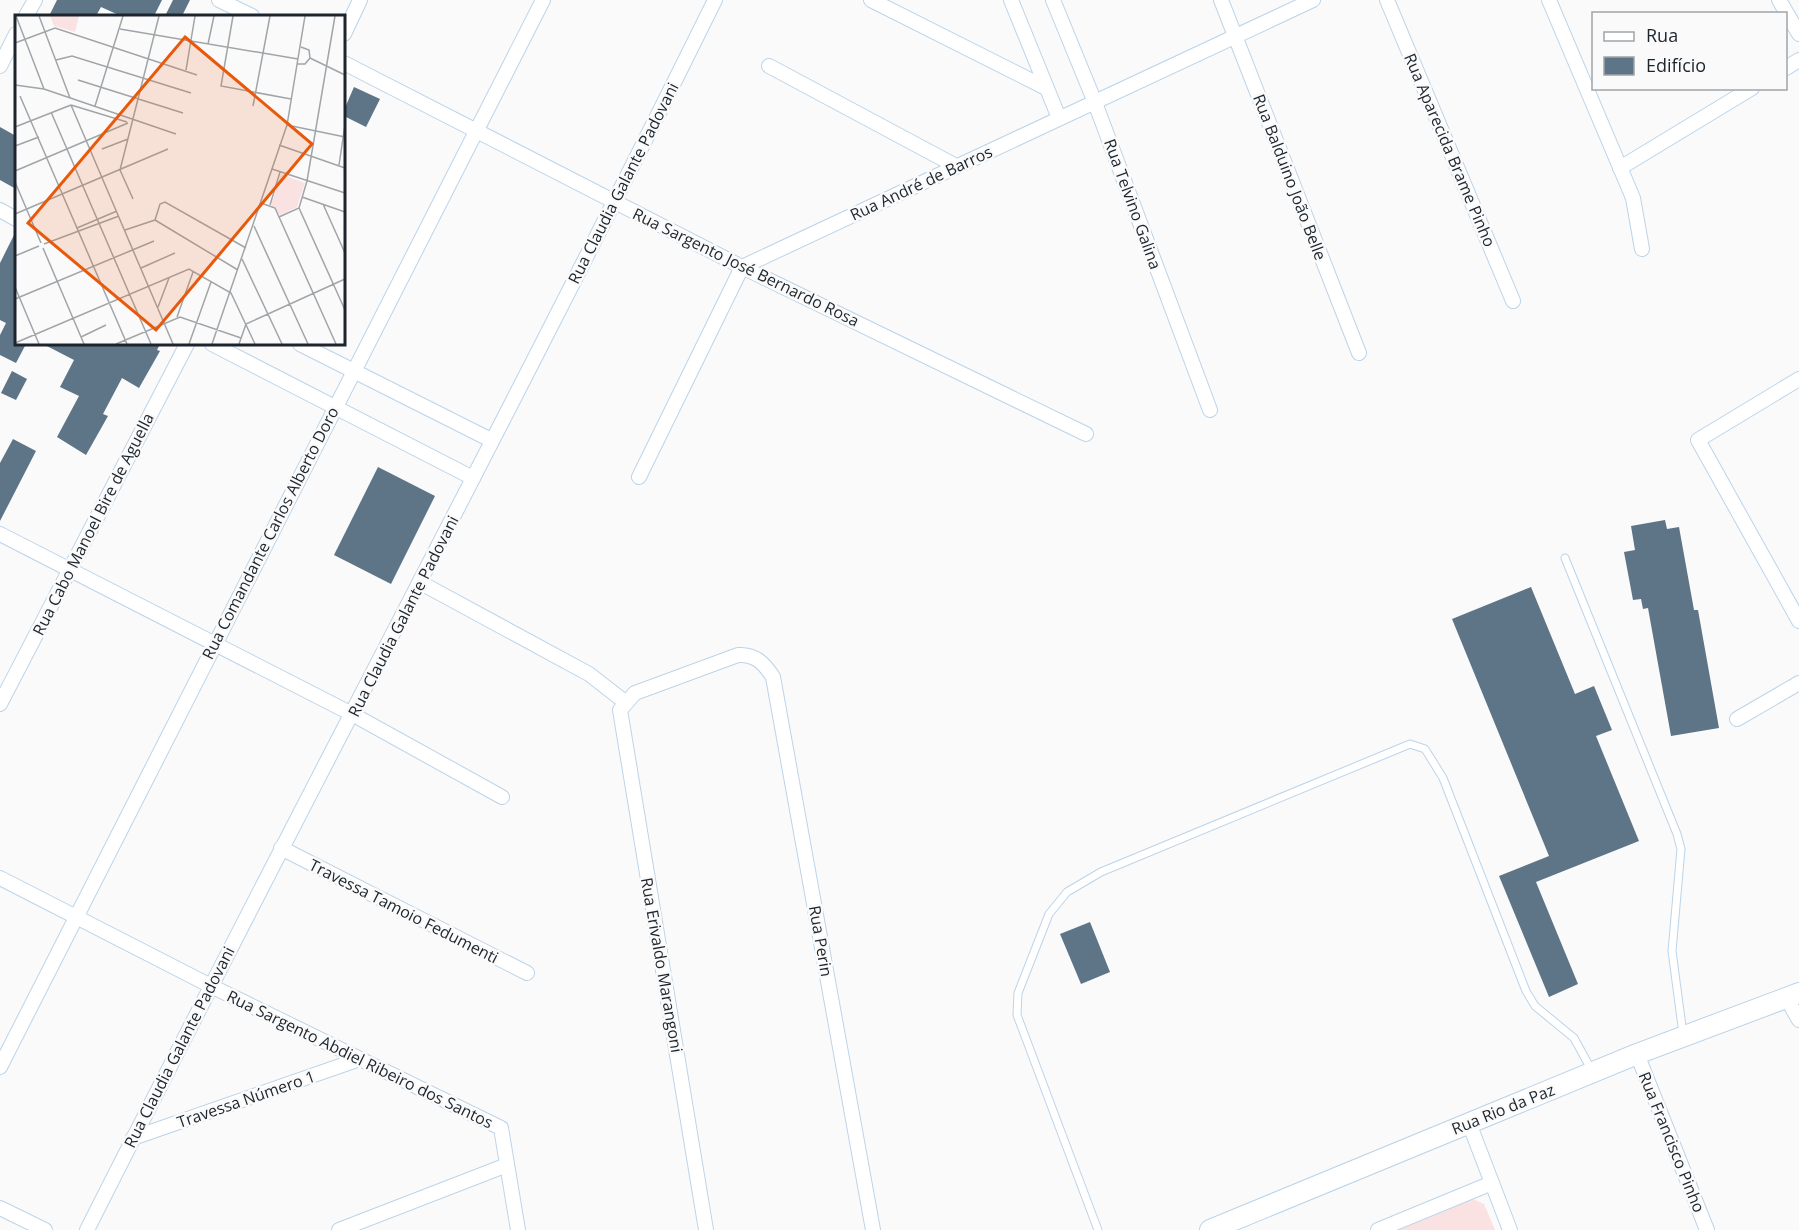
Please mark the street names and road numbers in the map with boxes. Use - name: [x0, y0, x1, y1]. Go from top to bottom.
- street label: Rua Aparecida Brame Pinho: [1399, 50, 1501, 250]
- street label: Rua Claudia Galante Padovani: [563, 79, 683, 287]
- street label: Rua Balduino João Belle: [1248, 91, 1332, 263]
- street label: Rua Telvino Galina: [1099, 136, 1167, 272]
- street label: Rua André de Barros: [846, 140, 996, 226]
- street label: Rua Sargento José Bernardo Rosa: [629, 202, 863, 332]
- street label: Rua Comandante Carlos Alberto Doro: [197, 403, 343, 663]
- street label: Rua Cabo Manoel Bire de Aguella: [27, 409, 159, 639]
- street label: Rua Claudia Galante Padovani: [343, 512, 463, 720]
- street label: Travessa Tamoio Fedumenti: [306, 854, 502, 968]
- street label: Rua Erivaldo Marangoni: [636, 876, 688, 1054]
- street label: Rua Perin: [804, 904, 838, 978]
- street label: Rua Claudia Galante Padovani: [119, 943, 239, 1151]
- street label: Rua Sargento Abdiel Ribeiro dos Santos: [223, 985, 497, 1133]
- street label: Travessa Número 1: [174, 1065, 318, 1133]
- street label: Rua Francisco Pinho: [1634, 1068, 1710, 1216]
- street label: Rua Rio da Paz: [1448, 1078, 1558, 1140]

